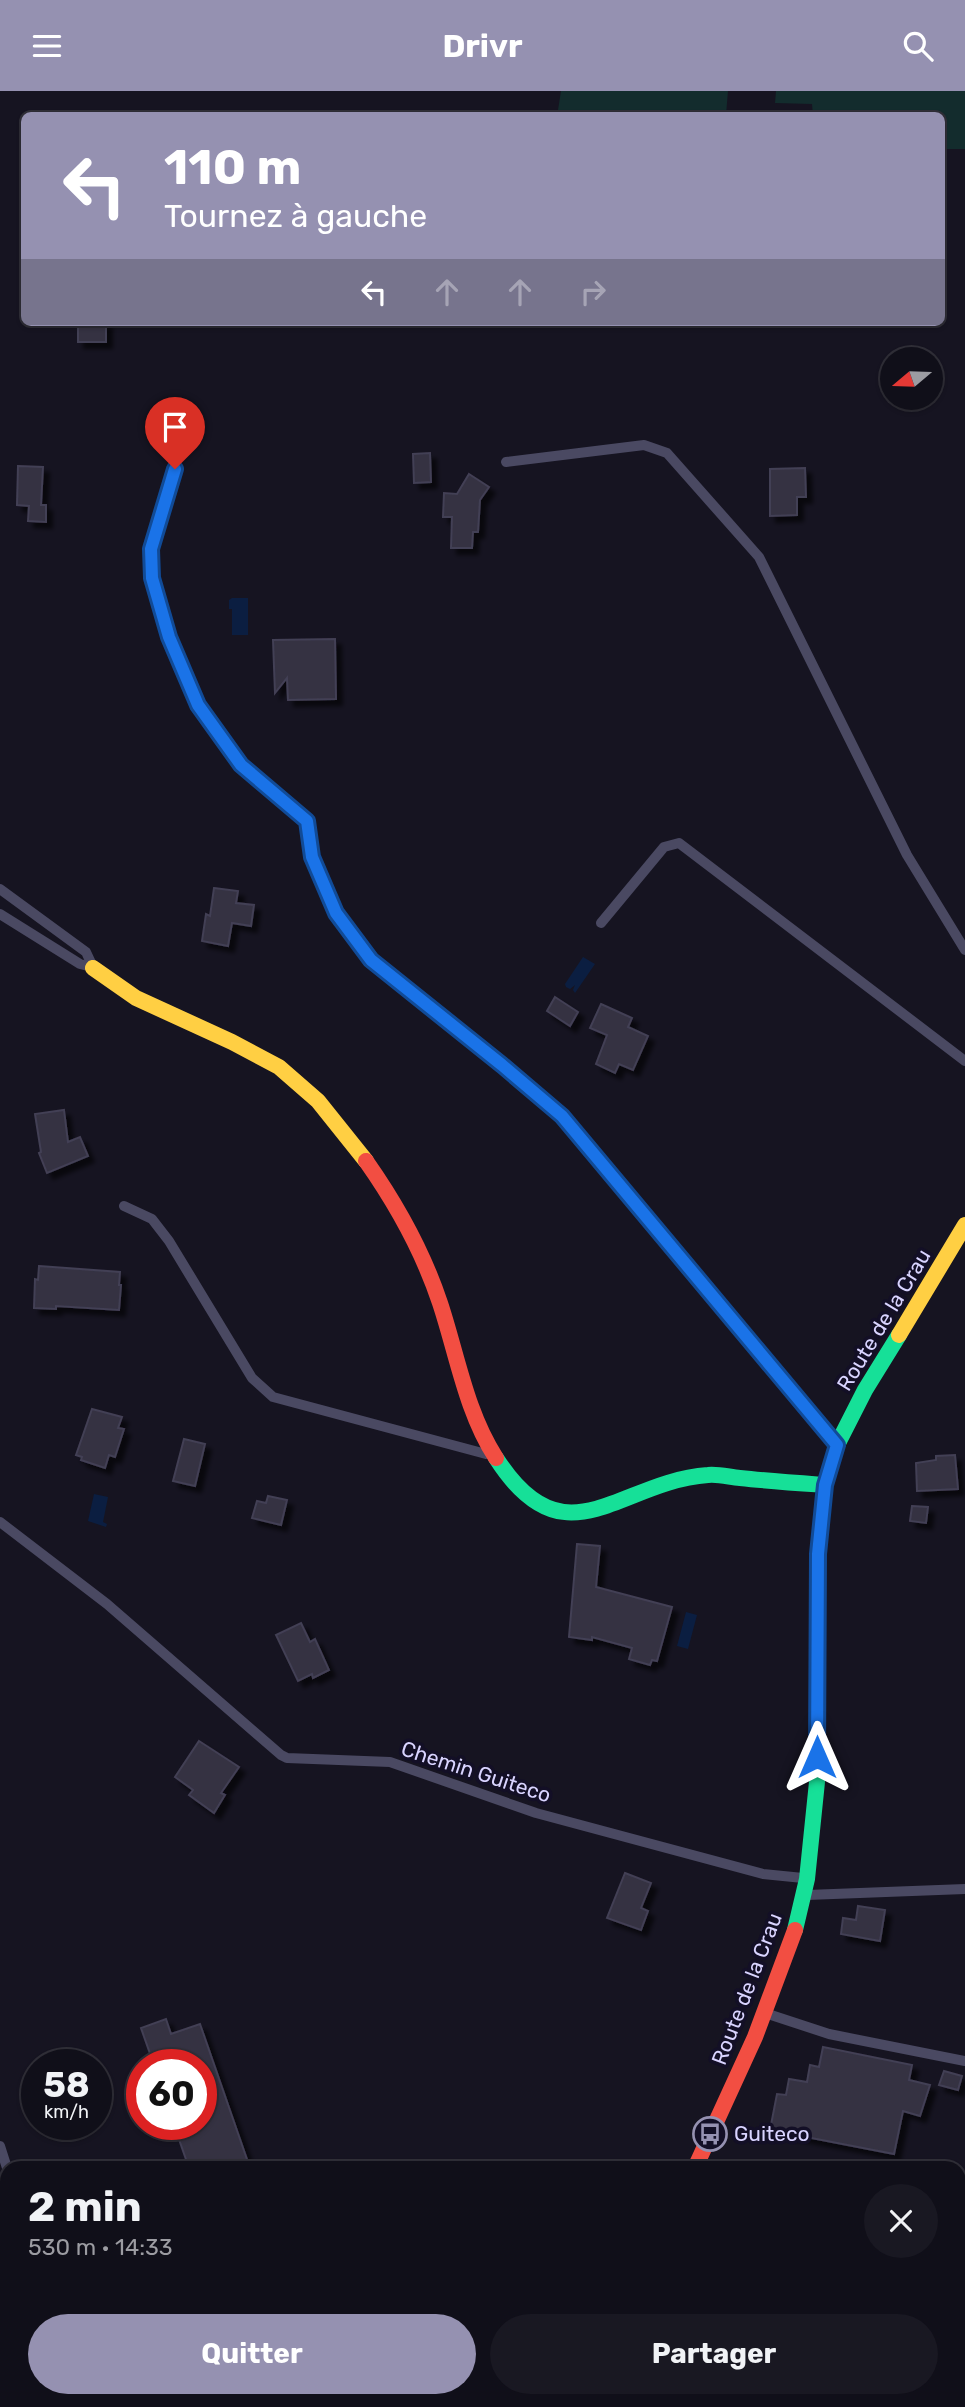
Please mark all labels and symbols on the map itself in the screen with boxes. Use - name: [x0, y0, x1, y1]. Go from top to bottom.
- north arrow: [880, 347, 943, 409]
- pin: [145, 397, 205, 469]
- street label: Route de la Crau: [831, 1244, 936, 1395]
- position arrow: [780, 1720, 854, 1794]
- street label: Chemin Guiteco: [398, 1736, 554, 1807]
- street label: Route de la Crau: [706, 1909, 787, 2068]
- speed limit sign: 60: [126, 2049, 217, 2140]
- bus stop icon: Guiteco: [691, 2115, 729, 2153]
- place label: Guiteco: [734, 2121, 810, 2146]

